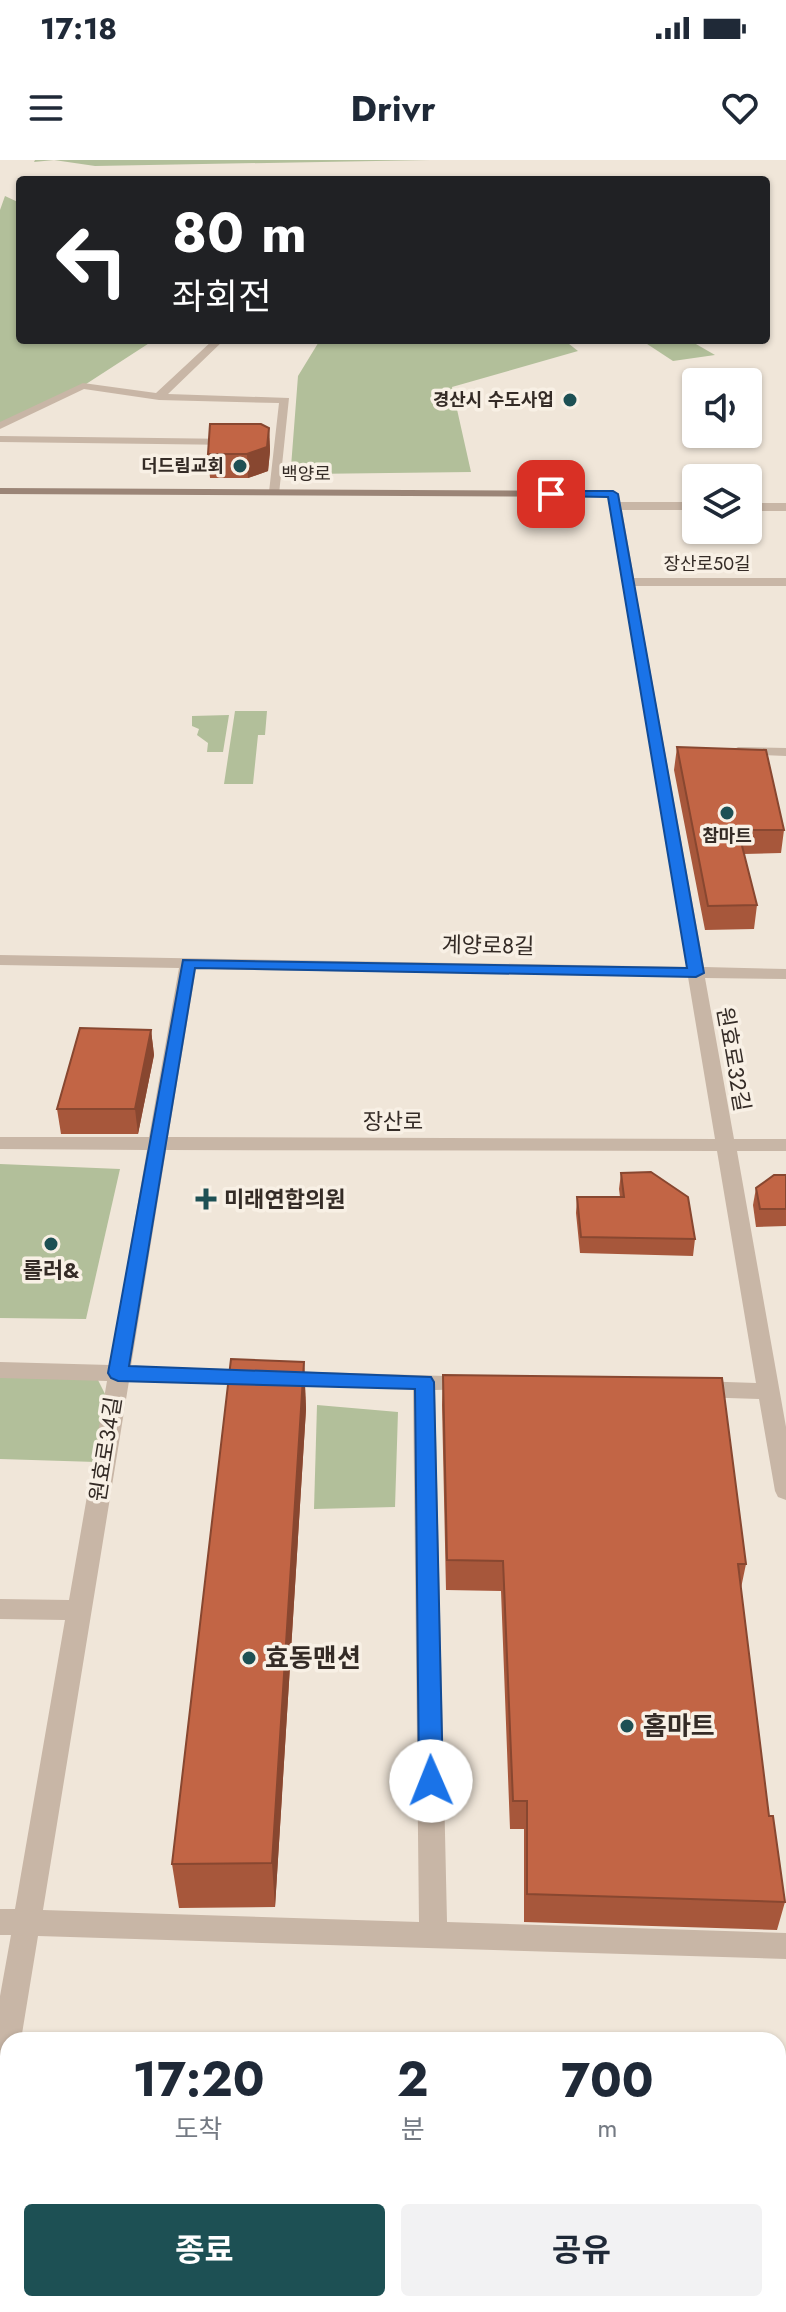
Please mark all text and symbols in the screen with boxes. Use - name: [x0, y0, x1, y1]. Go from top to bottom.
- text: 17:18: [40, 7, 117, 50]
- text: Drivr: [351, 82, 435, 134]
- icon: menu: [24, 86, 68, 130]
- icon: heart: [718, 86, 762, 130]
- text: 80 m: [172, 192, 307, 273]
- icon: left: [40, 208, 144, 312]
- text: 좌회전: [172, 270, 271, 322]
- map controls: [682, 368, 762, 544]
- button: sound: [682, 368, 762, 448]
- place label: 경산시 수도사업: [433, 387, 554, 413]
- marker: 경산시 수도사업: [561, 391, 579, 409]
- place label: 더드림교회: [141, 453, 224, 479]
- marker: 더드림교회: [231, 457, 249, 475]
- pin: [517, 460, 585, 528]
- street label: 백양로: [281, 461, 331, 487]
- button: layers: [682, 464, 762, 544]
- icon: arrive: [529, 472, 573, 516]
- street label: 장산로50길: [663, 551, 751, 577]
- marker: 참마트: [718, 804, 736, 822]
- place label: 참마트: [702, 823, 752, 849]
- street label: 계양로8길: [441, 928, 535, 962]
- street label: 원효로32길: [709, 1004, 759, 1114]
- street label: 장산로: [363, 1105, 423, 1137]
- place label: 미래연합의원: [224, 1183, 345, 1215]
- marker: 미래연합의원: [195, 1188, 217, 1210]
- marker: 롤러&: [42, 1235, 60, 1253]
- place label: 롤러&: [22, 1254, 80, 1286]
- street label: 원효로34길: [81, 1394, 129, 1504]
- place label: 효동맨션: [265, 1639, 361, 1677]
- marker: 효동맨션: [240, 1649, 258, 1667]
- place label: 홈마트: [643, 1707, 715, 1745]
- marker: 홈마트: [618, 1717, 636, 1735]
- position arrow: [389, 1739, 473, 1823]
- text: 17:20: [132, 2045, 265, 2114]
- text: 2: [397, 2045, 429, 2114]
- text: 700: [561, 2046, 654, 2115]
- text: m: [597, 2109, 617, 2147]
- text: 도착: [175, 2110, 222, 2148]
- text: 분: [401, 2110, 425, 2148]
- button: 종료: [24, 2204, 385, 2296]
- button: 공유: [401, 2204, 762, 2296]

